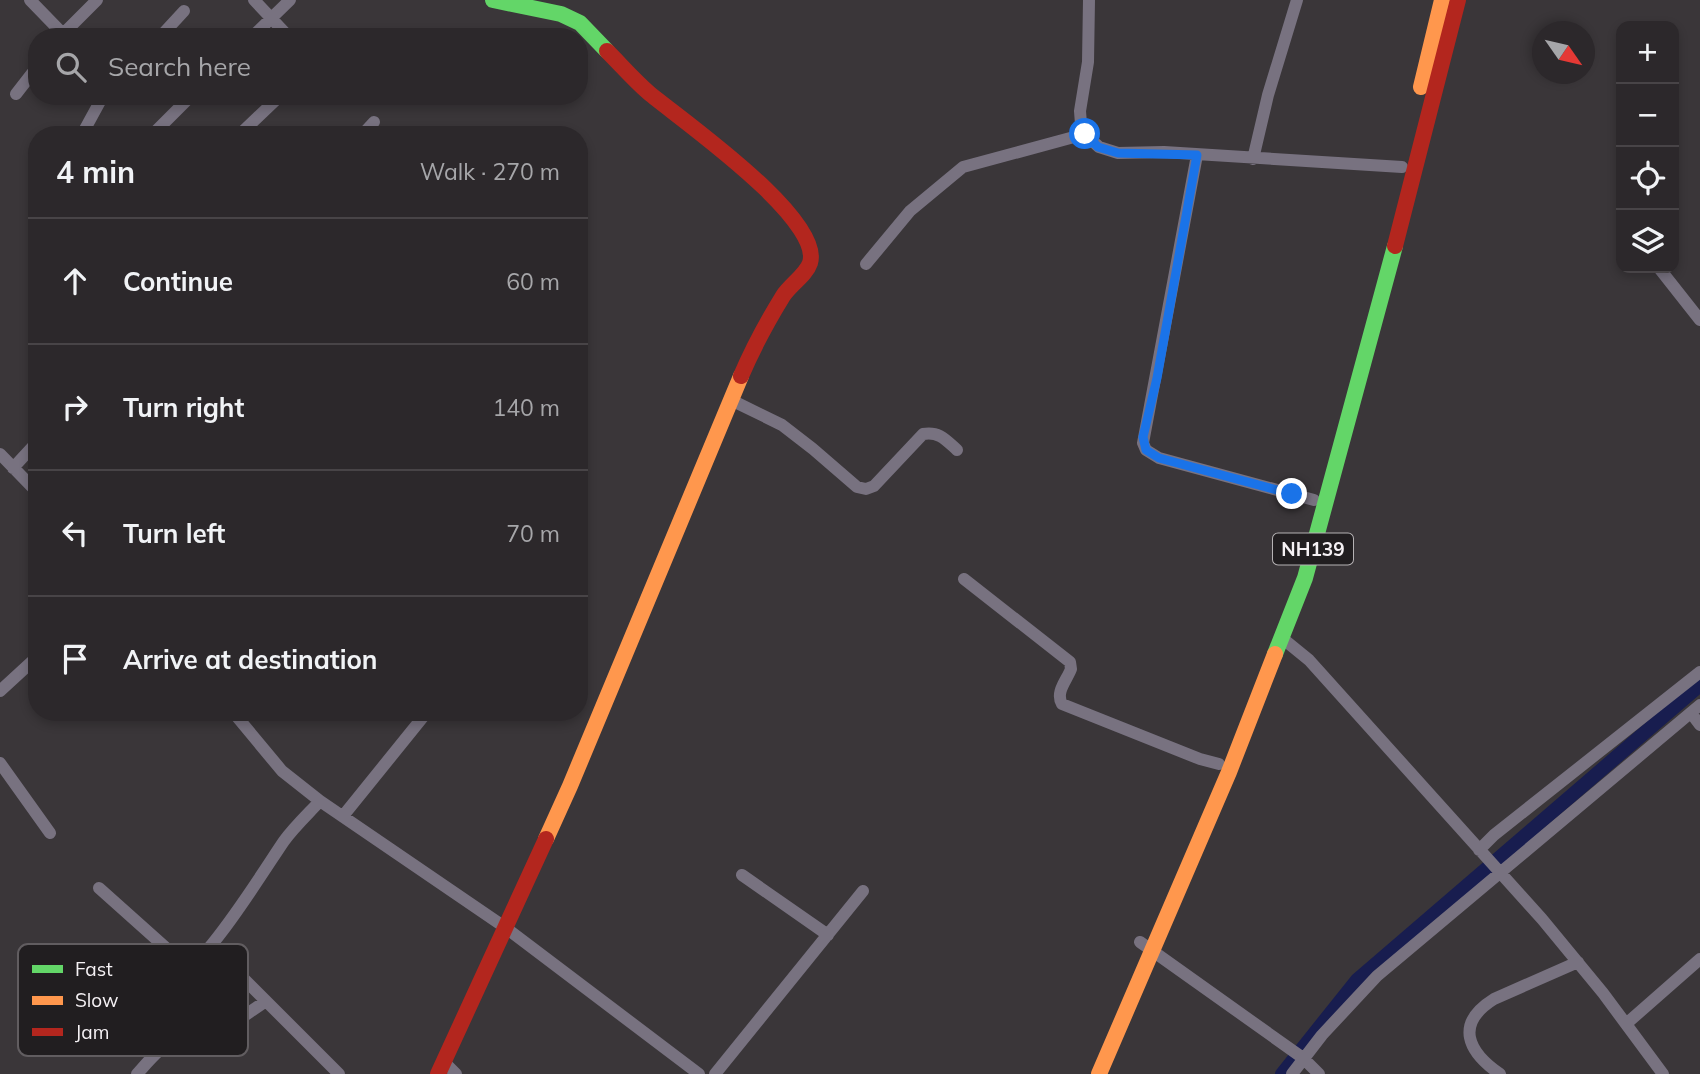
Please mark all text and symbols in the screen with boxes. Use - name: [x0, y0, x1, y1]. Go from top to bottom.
- north arrow: [1532, 21, 1595, 84]
- map controls: [1616, 21, 1679, 273]
- button: +: [1616, 21, 1679, 84]
- search box: [28, 28, 588, 105]
- icon: search: [52, 48, 90, 86]
- text: Search here: [108, 50, 251, 83]
- button: −: [1616, 84, 1679, 147]
- route start: [1069, 118, 1100, 149]
- button: locate: [1616, 147, 1679, 210]
- text: 4 min: [56, 153, 135, 191]
- text: Walk · 270 m: [420, 157, 560, 186]
- button: layers: [1616, 210, 1679, 273]
- icon: ahead: [56, 262, 94, 300]
- text: Continue: [123, 265, 233, 298]
- text: 60 m: [506, 267, 560, 296]
- icon: right: [56, 388, 94, 426]
- text: Turn right: [123, 391, 244, 424]
- text: 140 m: [492, 393, 560, 422]
- route end: [1276, 478, 1307, 509]
- icon: left: [56, 514, 94, 552]
- text: Turn left: [123, 517, 225, 550]
- text: 70 m: [506, 519, 560, 548]
- road number: NH139: [1273, 534, 1353, 564]
- icon: arrive: [56, 640, 94, 678]
- text: Arrive at destination: [123, 643, 378, 676]
- legend: [18, 944, 248, 1056]
- text: Fast: [75, 957, 113, 981]
- text: Slow: [75, 988, 119, 1012]
- text: Jam: [75, 1020, 109, 1044]

